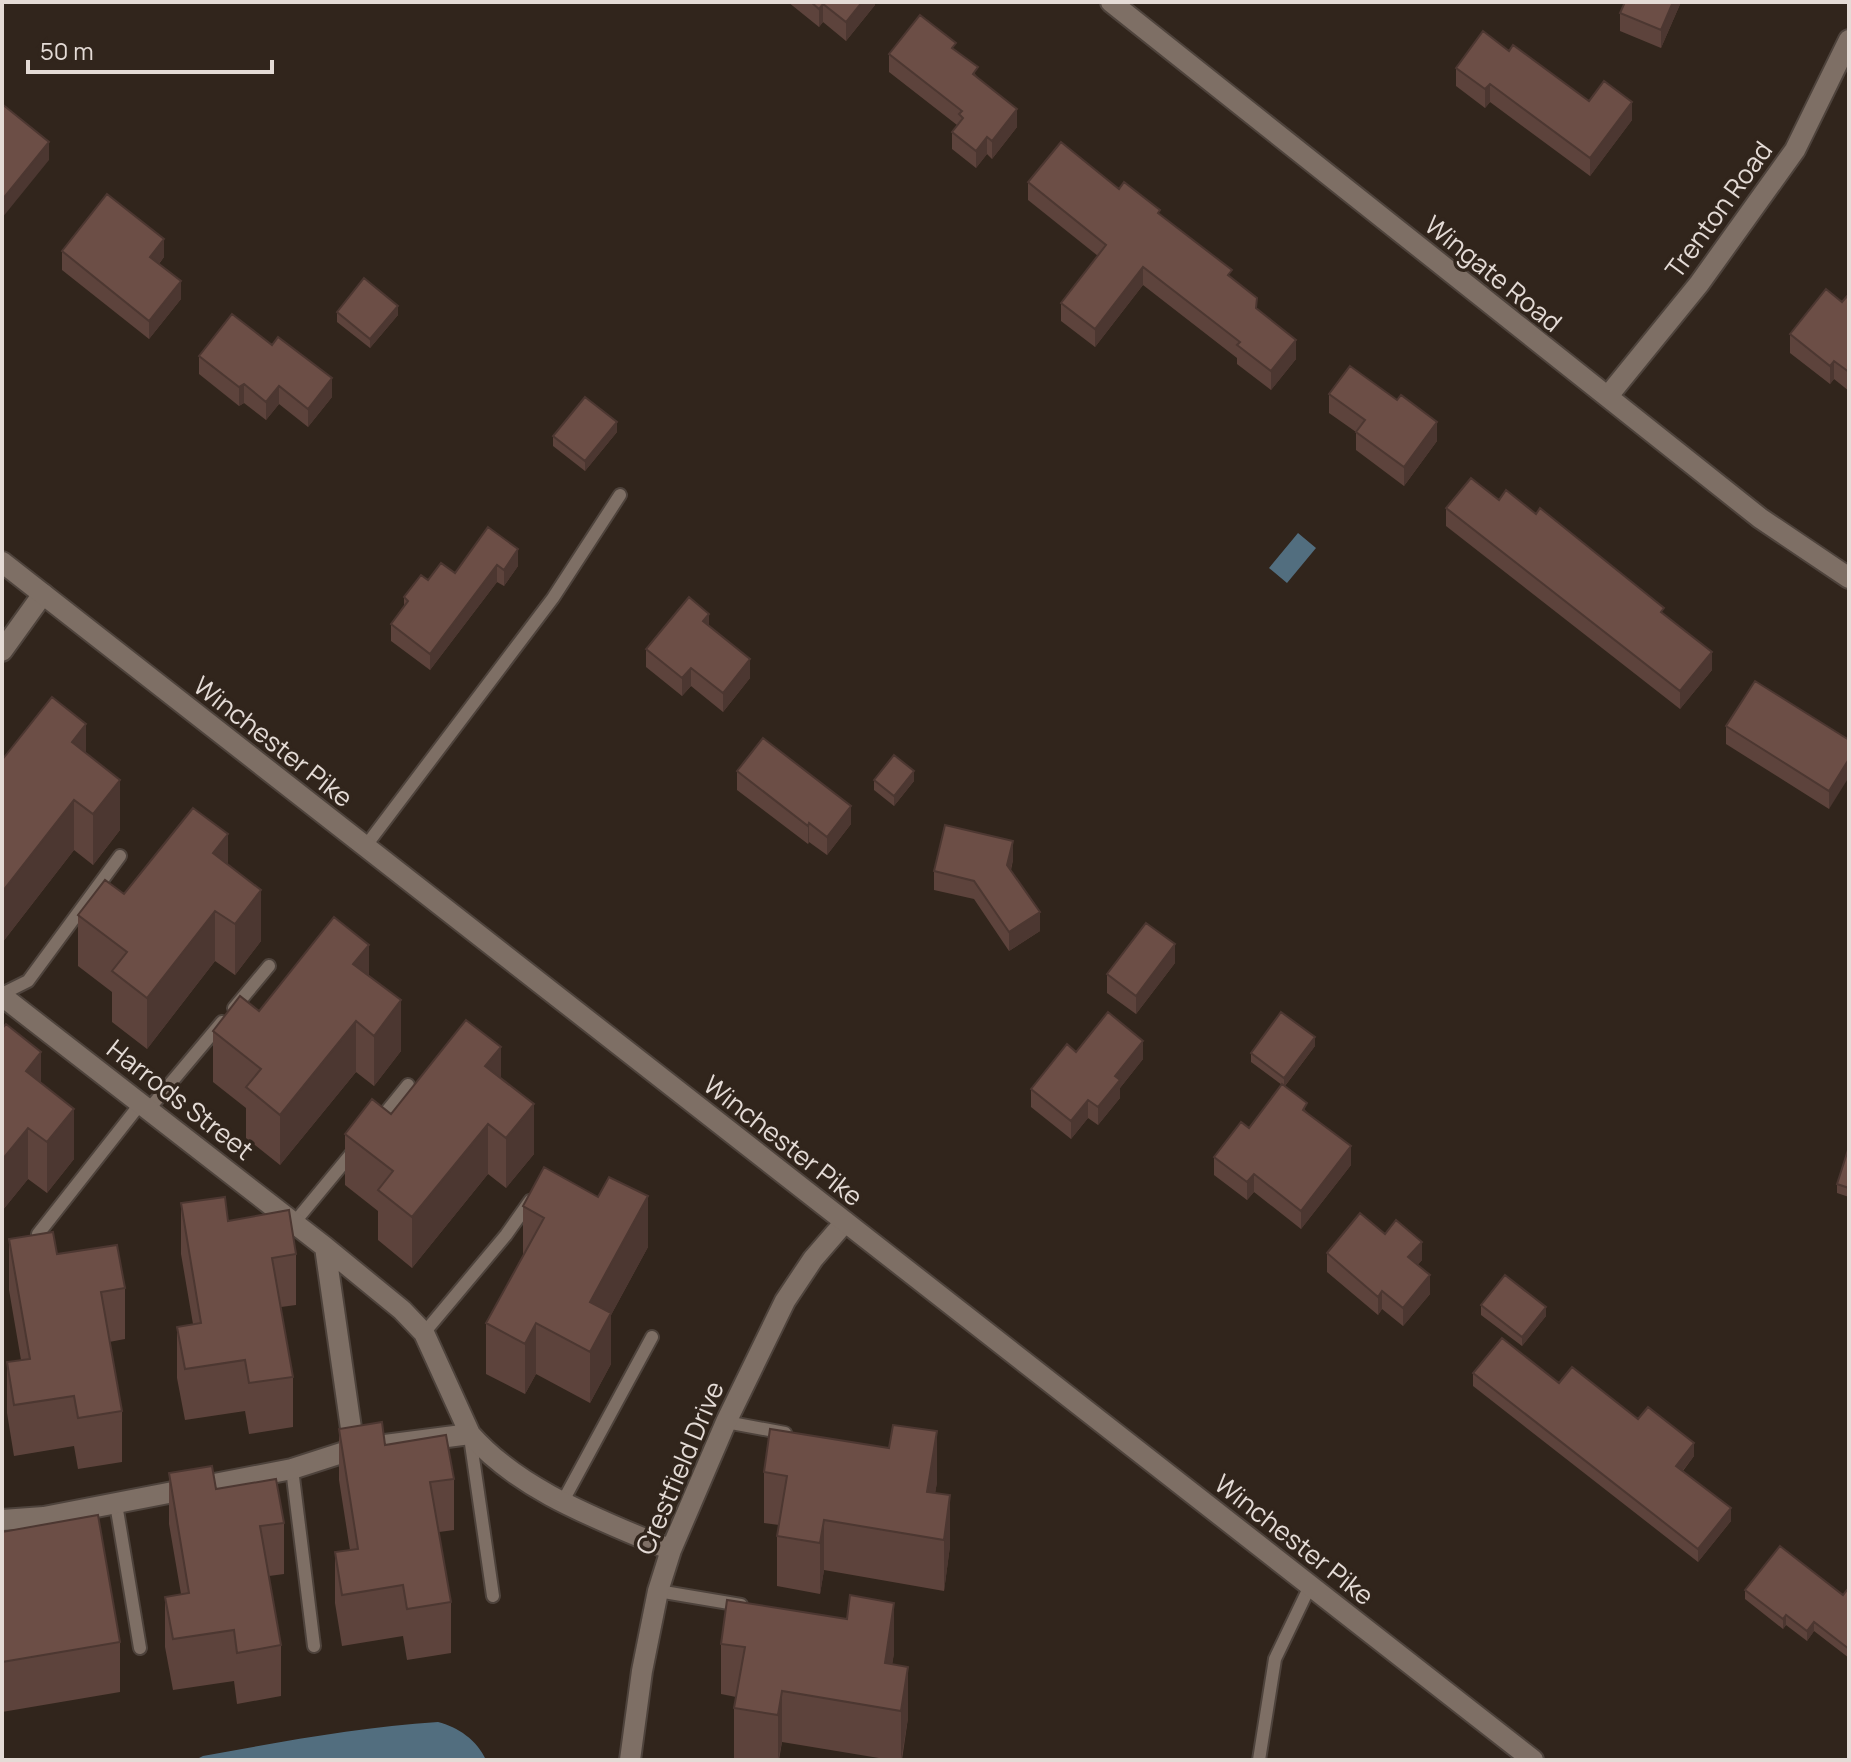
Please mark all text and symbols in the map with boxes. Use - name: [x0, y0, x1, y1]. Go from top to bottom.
- scale bar: [28, 24, 272, 74]
- text: 50 m: [40, 34, 94, 67]
- street label: Trenton Road: [1656, 134, 1780, 285]
- street label: Wingate Road: [1417, 207, 1570, 340]
- street label: Winchester Pike: [186, 668, 361, 815]
- street label: Harrods Street: [100, 1031, 261, 1168]
- street label: Winchester Pike: [696, 1067, 871, 1214]
- street label: Crestfield Drive: [626, 1375, 732, 1560]
- street label: Winchester Pike: [1207, 1466, 1382, 1613]

